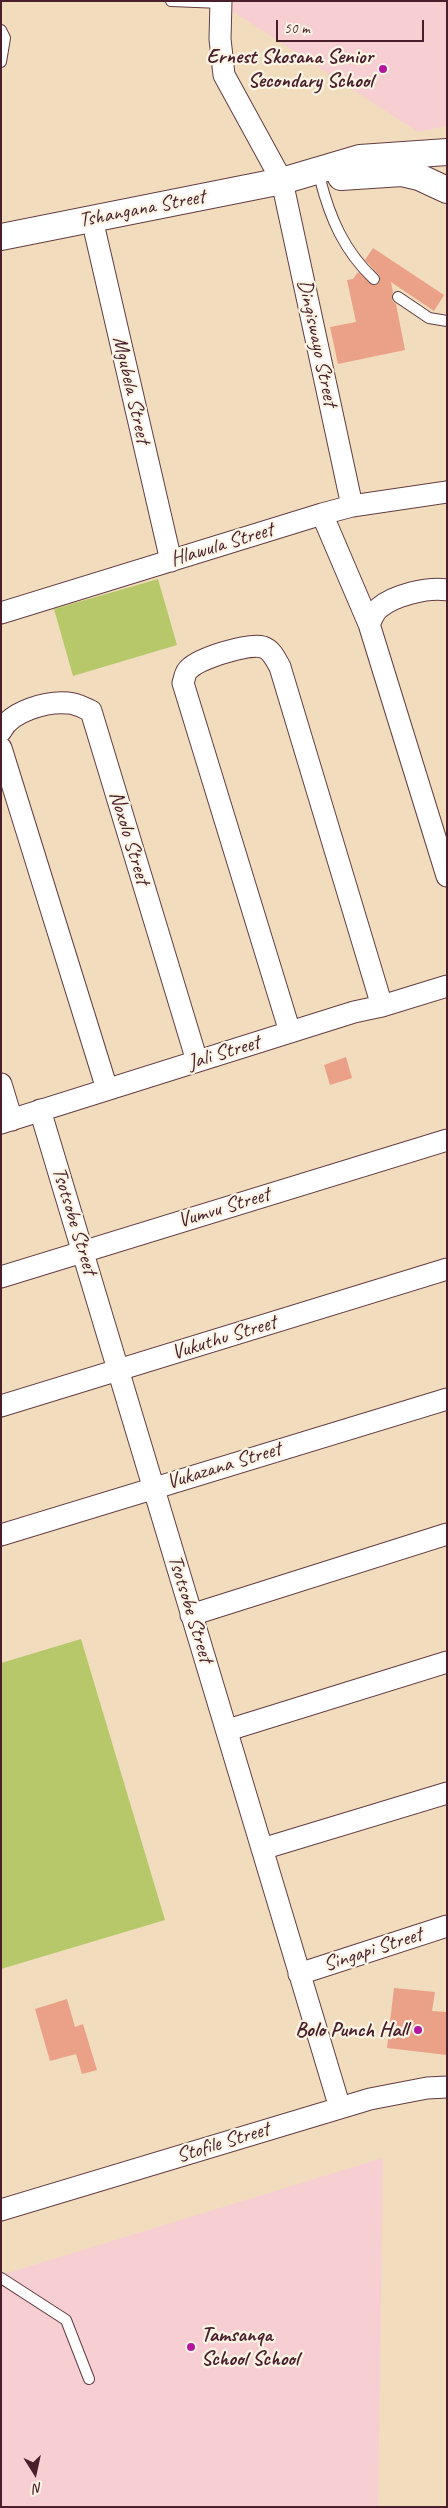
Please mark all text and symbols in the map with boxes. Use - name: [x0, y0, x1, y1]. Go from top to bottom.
- scale bar: [278, 10, 426, 42]
- text: 50 m: [284, 19, 310, 38]
- place label: Ernest Skosana Senior Secondary School: [207, 44, 373, 94]
- marker: Ernest Skosana Senior Secondary School: [377, 63, 389, 75]
- street label: Tshangana Street: [77, 184, 207, 234]
- street label: Dingiswayo Street: [291, 277, 343, 409]
- street label: Mgubela Street: [106, 334, 156, 446]
- street label: Hlawula Street: [167, 517, 277, 573]
- street label: Noxolo Street: [103, 788, 155, 888]
- street label: Jali Street: [185, 1030, 263, 1076]
- street label: Tsotsobe Street: [46, 1164, 102, 1278]
- street label: Vumvu Street: [175, 1182, 273, 1234]
- street label: Vukuthu Street: [169, 1310, 279, 1366]
- street label: Vukazana Street: [164, 1437, 284, 1495]
- street label: Tsotsobe Street: [162, 1552, 218, 1666]
- street label: Singapi Street: [320, 1922, 426, 1978]
- place label: Bolo Punch Hall: [295, 2017, 408, 2043]
- marker: Bolo Punch Hall: [412, 2024, 424, 2036]
- street label: Stofile Street: [173, 2117, 273, 2169]
- place label: Tamsanqa School School: [201, 2322, 299, 2372]
- marker: Tamsanqa School School: [185, 2341, 197, 2353]
- north arrow: [10, 2448, 60, 2498]
- text: N: [32, 2479, 43, 2497]

